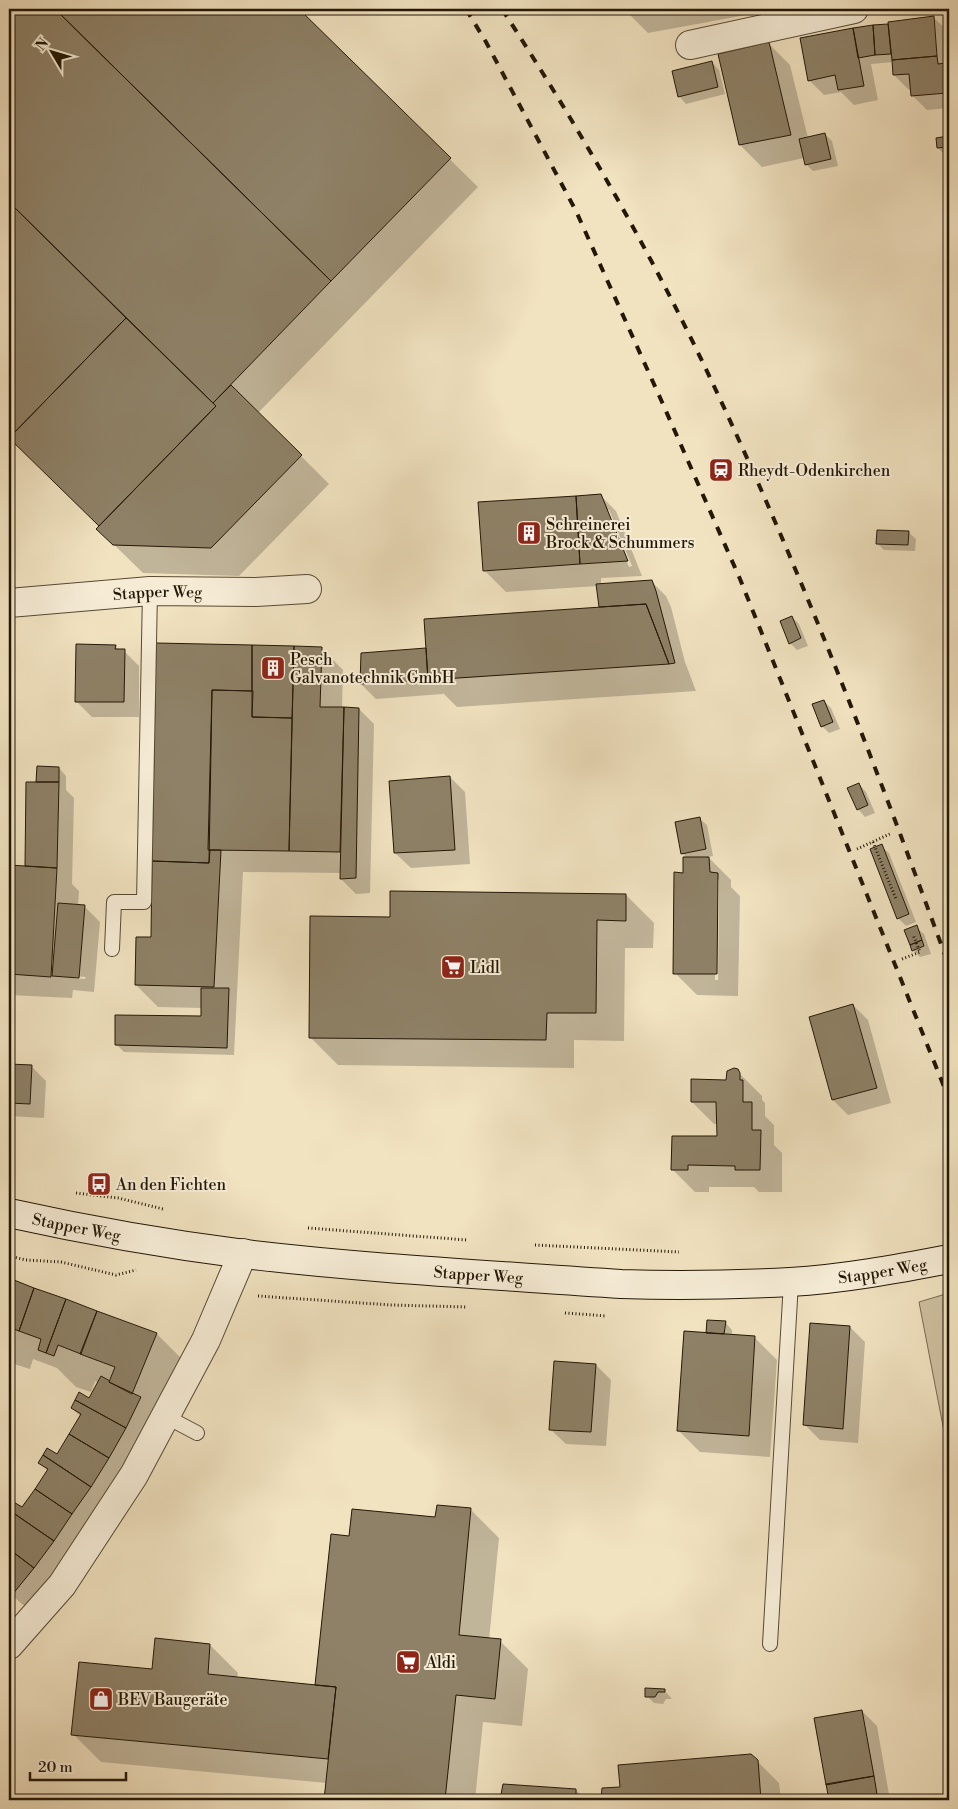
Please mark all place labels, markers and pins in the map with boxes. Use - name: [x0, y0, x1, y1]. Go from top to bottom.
- station icon: Rheydt-Odenkirchen: [708, 457, 734, 483]
- place label: Rheydt-Odenkirchen: [738, 461, 891, 481]
- place label: Schreinerei Brock & Schummers: [545, 515, 695, 553]
- building icon: Schreinerei Brock & Schummers: [516, 520, 542, 546]
- place label: Pesch Galvanotechnik GmbH: [290, 650, 455, 688]
- building icon: Pesch Galvanotechnik GmbH: [260, 655, 286, 681]
- supermarket icon: Lidl: [440, 954, 466, 980]
- place label: Lidl: [470, 958, 500, 978]
- bus stop icon: An den Fichten: [86, 1171, 112, 1197]
- place label: An den Fichten: [115, 1175, 227, 1195]
- supermarket icon: Aldi: [395, 1649, 421, 1675]
- place label: Aldi: [425, 1653, 456, 1673]
- shop icon: BEV Baugeräte: [88, 1686, 114, 1712]
- place label: BEV Baugeräte: [117, 1690, 227, 1710]

